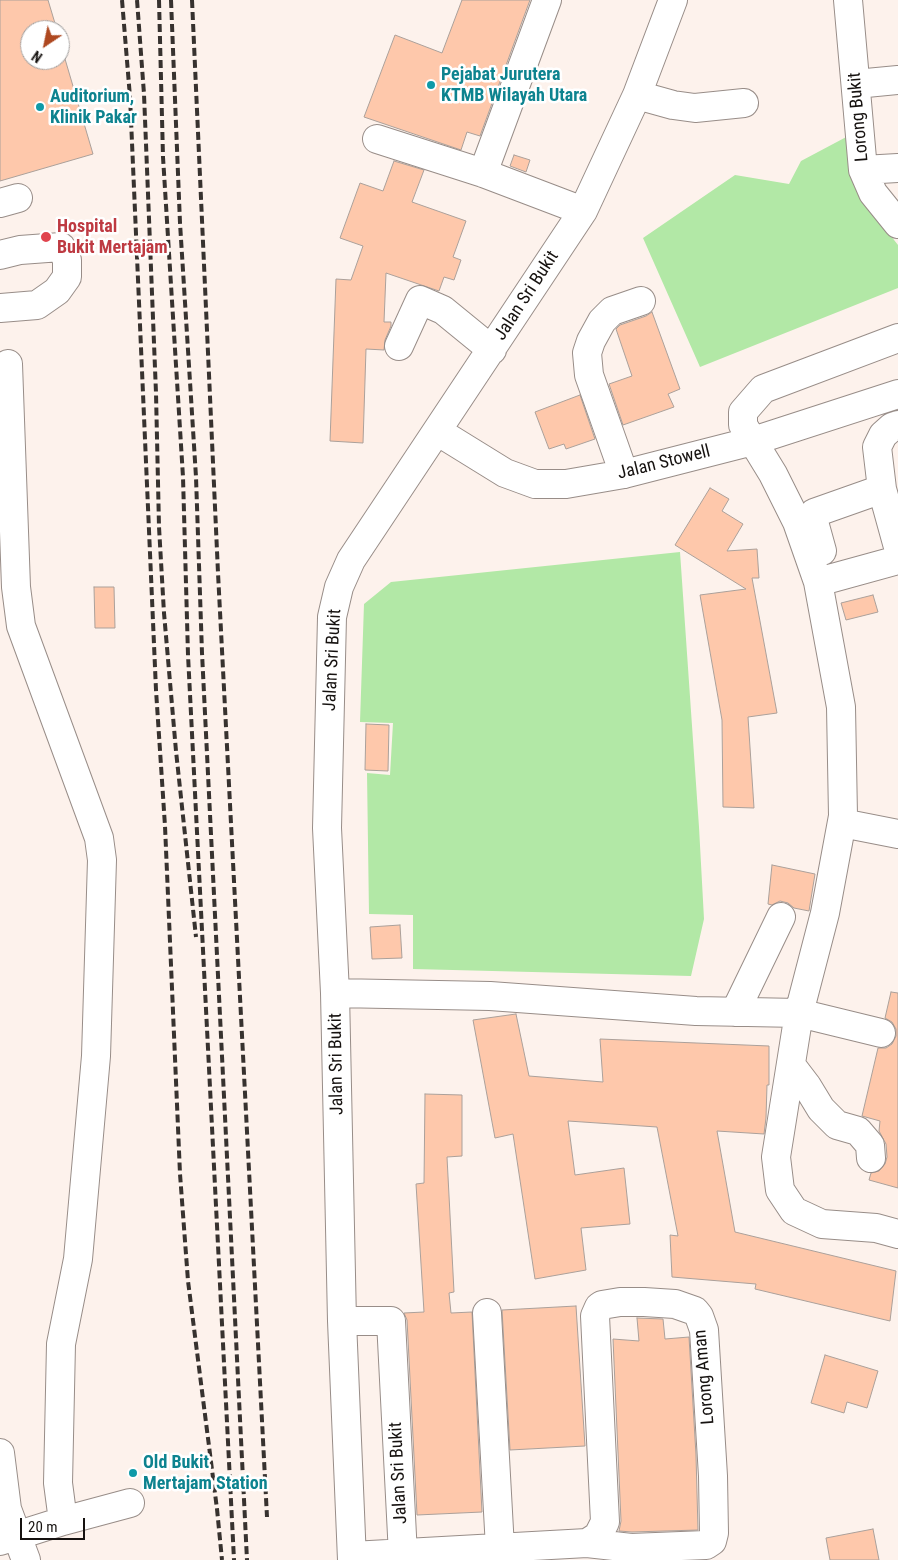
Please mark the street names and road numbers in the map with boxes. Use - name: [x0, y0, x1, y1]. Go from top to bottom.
- street label: Lorong Bukit: [844, 71, 874, 163]
- street label: Jalan Sri Bukit: [490, 247, 564, 345]
- street label: Jalan Stowell: [615, 441, 713, 485]
- street label: Jalan Sri Bukit: [320, 608, 346, 712]
- street label: Jalan Sri Bukit: [325, 1013, 349, 1115]
- street label: Lorong Aman: [690, 1329, 720, 1425]
- street label: Jalan Sri Bukit: [386, 1421, 412, 1525]

